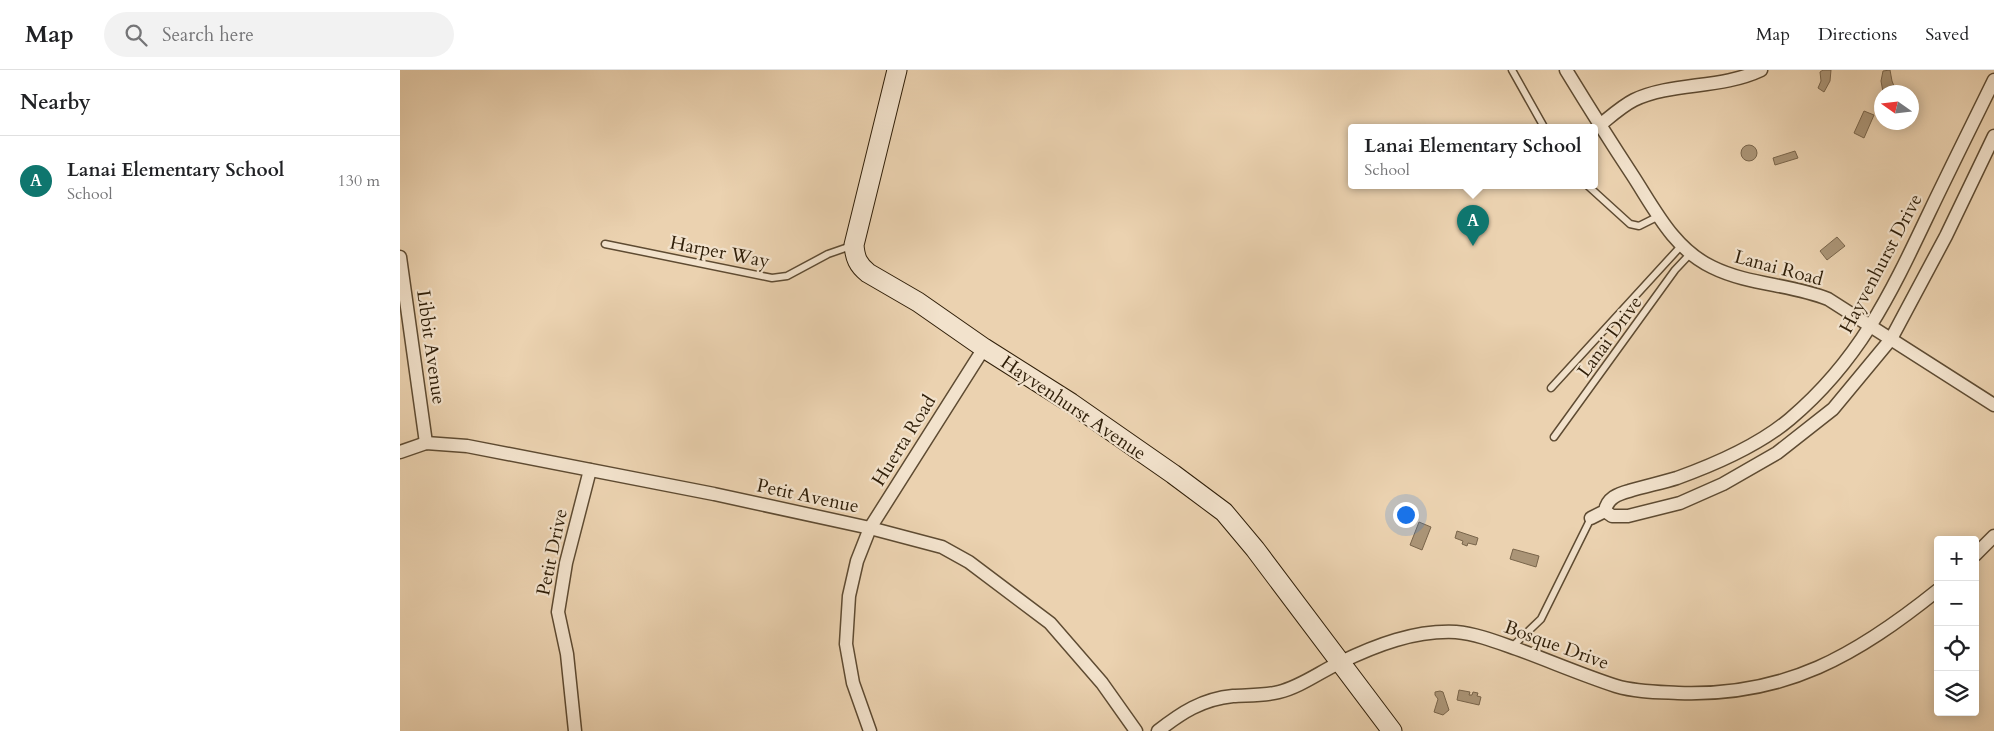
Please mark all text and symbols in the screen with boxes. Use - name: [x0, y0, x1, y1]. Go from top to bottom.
- search box: [104, 12, 454, 57]
- text: Map: [25, 18, 74, 51]
- icon: search: [122, 21, 150, 49]
- text: Search here: [162, 22, 254, 48]
- text: Map: [1756, 22, 1790, 47]
- text: Directions: [1818, 22, 1897, 47]
- text: Saved: [1925, 22, 1969, 47]
- north arrow: [1874, 85, 1919, 130]
- text: Nearby: [20, 88, 91, 117]
- popup: [1348, 124, 1598, 189]
- text: Lanai Elementary School: [1364, 133, 1582, 159]
- text: Lanai Elementary School: [67, 157, 284, 183]
- text: School: [1364, 159, 1410, 181]
- text: A: [30, 170, 42, 192]
- text: 130 m: [338, 170, 380, 192]
- text: School: [67, 183, 112, 205]
- street label: Hayvenhurst Drive: [1833, 189, 1929, 338]
- pin: A: [1457, 205, 1489, 246]
- street label: Harper Way: [668, 230, 772, 274]
- street label: Lanai Road: [1731, 244, 1826, 292]
- street label: Libbit Avenue: [410, 288, 452, 406]
- street label: Lanai Drive: [1571, 290, 1648, 383]
- street label: Hayvenhurst Avenue: [996, 350, 1151, 466]
- street label: Huerta Road: [866, 390, 942, 491]
- street label: Petit Avenue: [754, 472, 861, 519]
- your location: [1393, 502, 1419, 528]
- street label: Petit Drive: [530, 506, 574, 598]
- map controls: [1934, 536, 1979, 716]
- button: +: [1934, 536, 1979, 581]
- button: −: [1934, 581, 1979, 626]
- street label: Bosque Drive: [1501, 614, 1613, 676]
- button: locate: [1934, 626, 1979, 671]
- button: layers: [1934, 671, 1979, 716]

